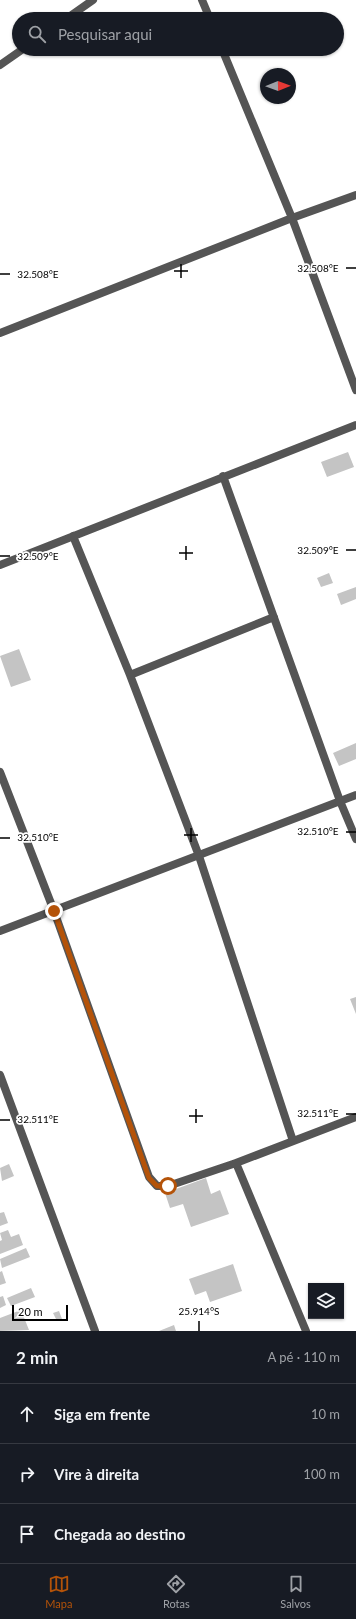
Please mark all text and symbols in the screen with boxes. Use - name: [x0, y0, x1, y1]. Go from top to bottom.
- search box: [12, 12, 344, 56]
- icon: search: [26, 23, 48, 45]
- text: Pesquisar aqui: [58, 25, 152, 43]
- north arrow: [260, 68, 296, 104]
- text: 32.508°E: [297, 262, 339, 274]
- text: 32.508°E: [17, 268, 59, 280]
- text: 32.509°E: [297, 544, 339, 556]
- text: 32.509°E: [17, 550, 59, 562]
- text: 32.510°E: [297, 825, 339, 837]
- text: 32.510°E: [17, 831, 59, 843]
- route end: [45, 902, 63, 920]
- text: 32.511°E: [297, 1107, 339, 1119]
- text: 32.511°E: [17, 1113, 59, 1125]
- route start: [159, 1177, 177, 1195]
- map controls: [308, 1283, 344, 1319]
- button: layers: [308, 1283, 344, 1319]
- scale bar: [12, 1303, 68, 1322]
- text: 20 m: [18, 1305, 43, 1318]
- text: 25.914°S: [179, 1305, 219, 1317]
- text: 2 min: [16, 1347, 58, 1368]
- text: A pé · 110 m: [267, 1349, 340, 1365]
- icon: ahead: [16, 1403, 38, 1425]
- text: Siga em frente: [54, 1405, 150, 1423]
- text: 10 m: [311, 1406, 340, 1422]
- icon: right: [16, 1463, 38, 1485]
- text: Vire à direita: [54, 1465, 139, 1483]
- text: 100 m: [303, 1466, 340, 1482]
- icon: arrive: [16, 1523, 38, 1545]
- text: Chegada ao destino: [54, 1525, 185, 1543]
- tab: Mapa: [45, 1573, 72, 1610]
- tab: Rotas: [163, 1573, 190, 1610]
- tab: Salvos: [280, 1573, 311, 1610]

